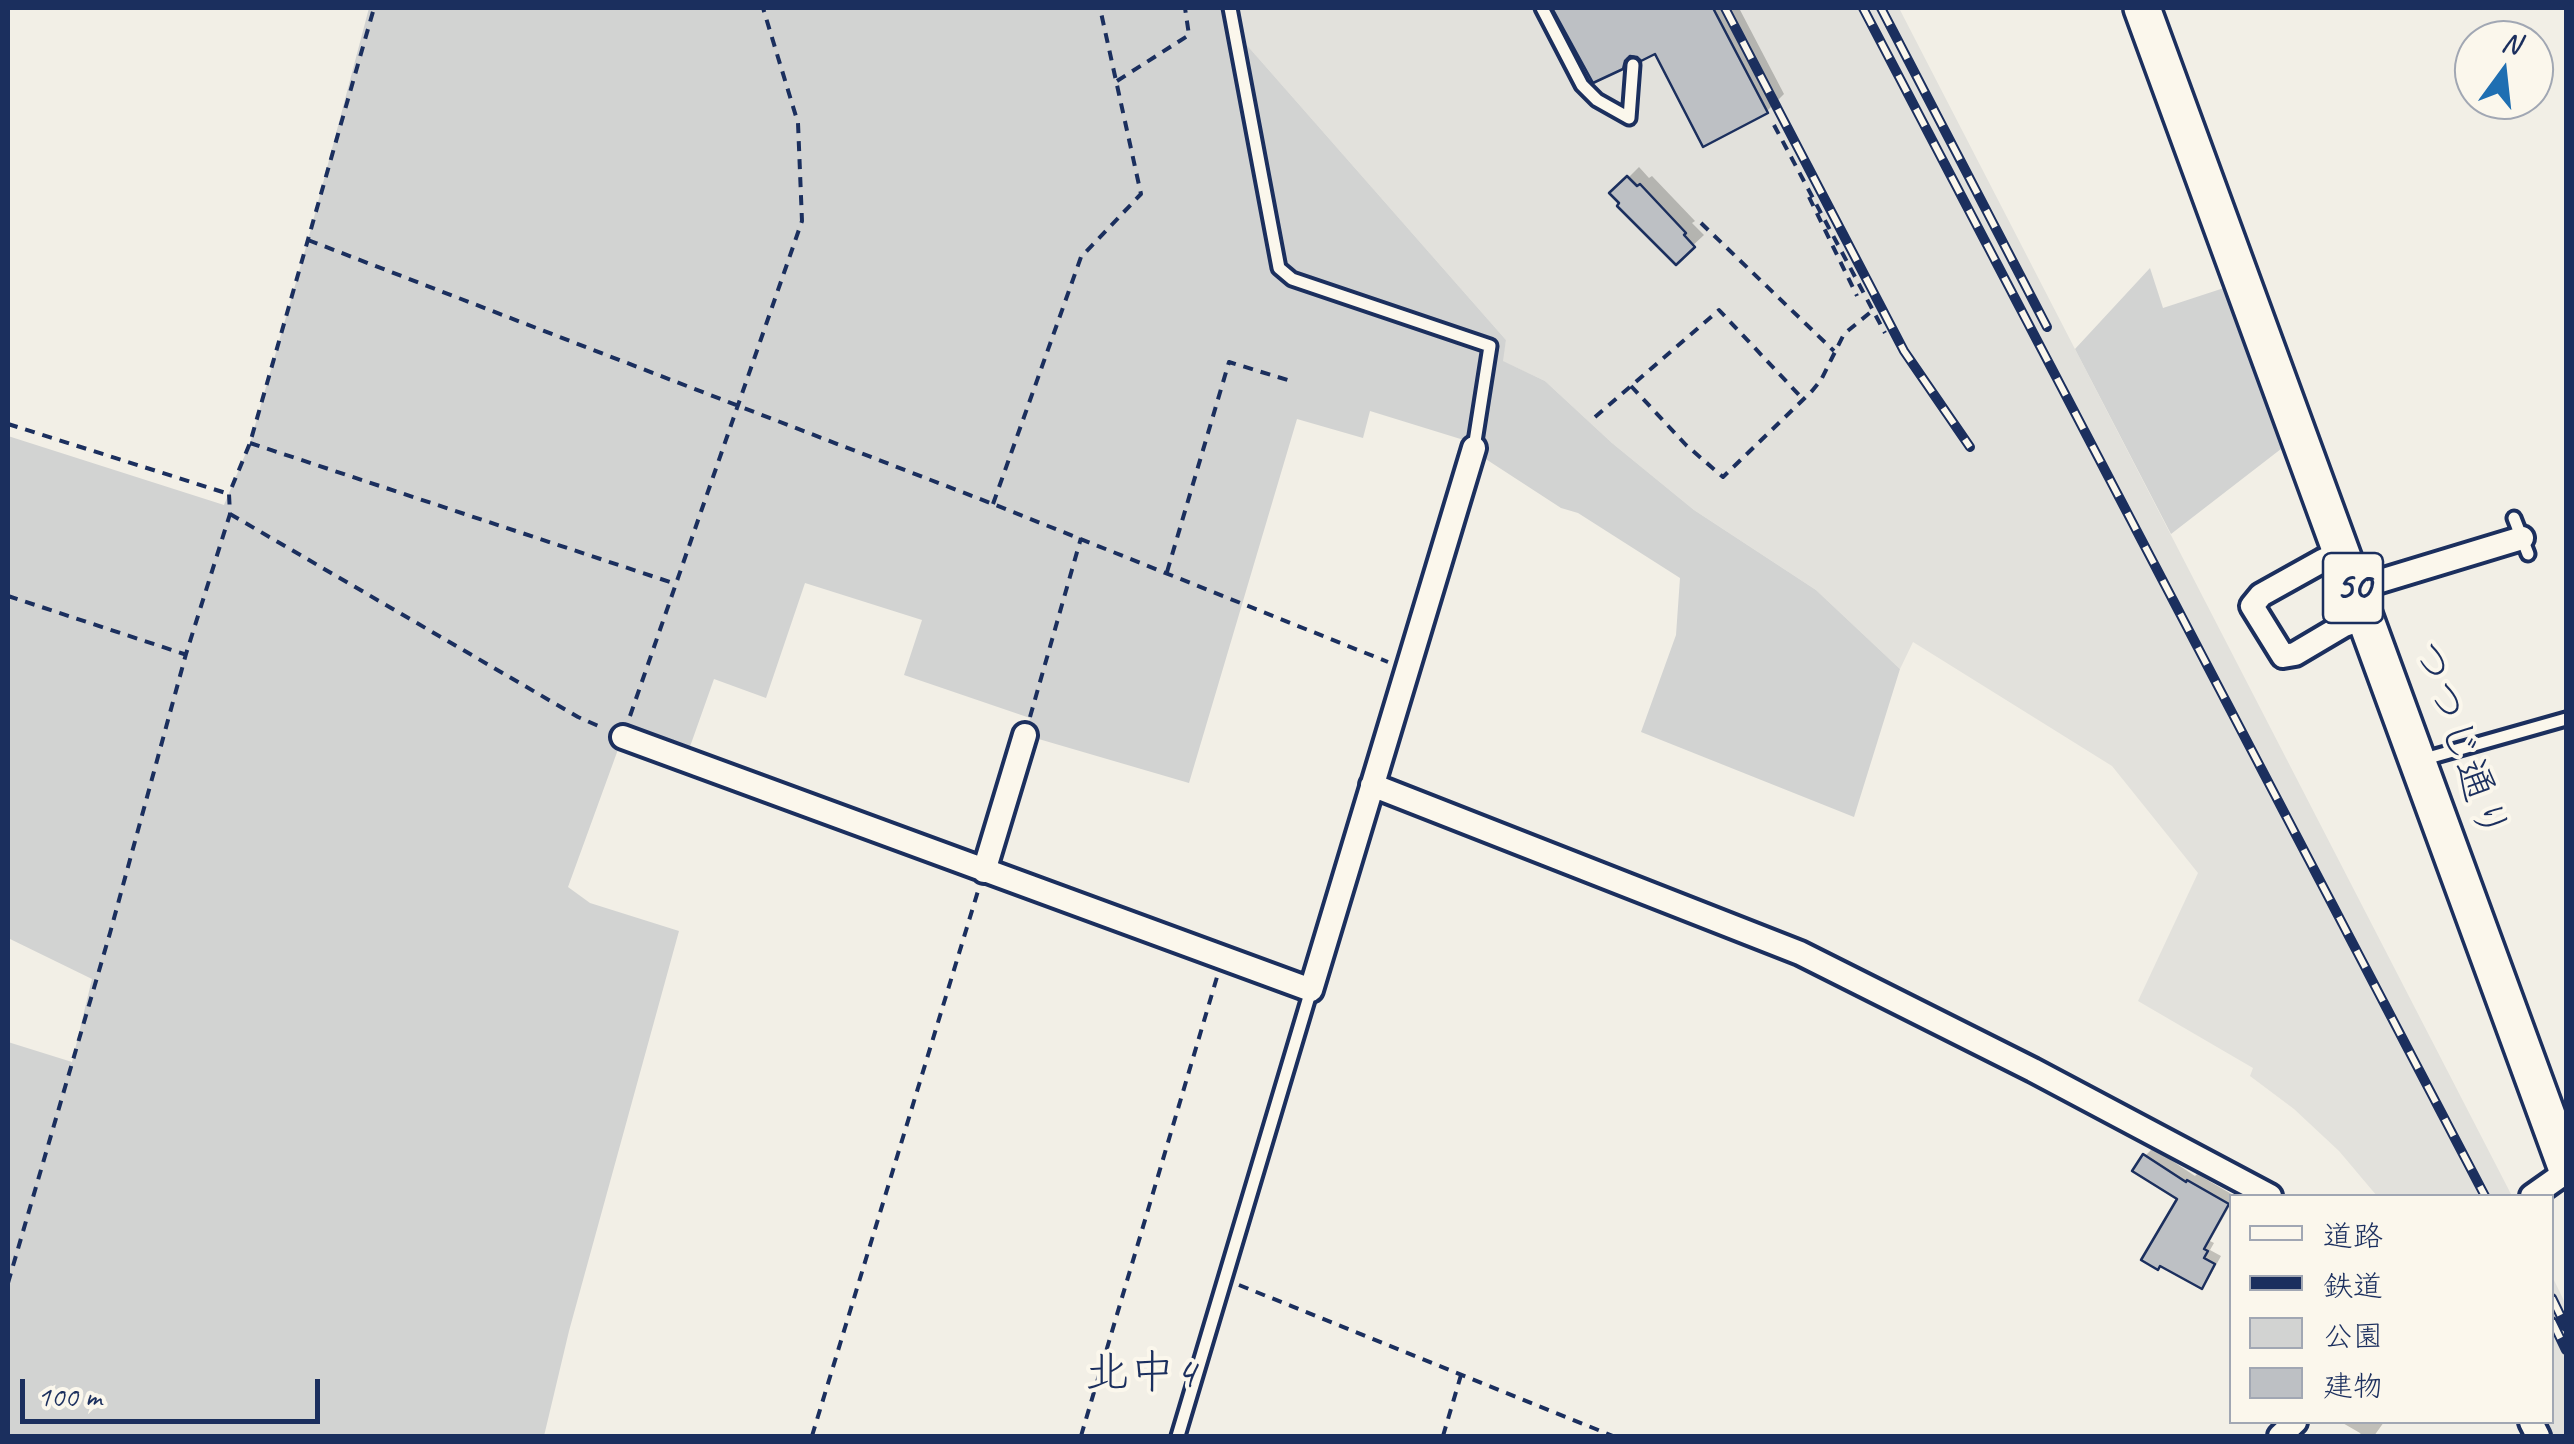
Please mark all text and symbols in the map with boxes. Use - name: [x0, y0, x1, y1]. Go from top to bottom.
- north arrow: [2454, 20, 2554, 120]
- text: N: [2498, 23, 2524, 62]
- road number: 50: [2323, 553, 2383, 623]
- street label: つつじ通り: [2398, 634, 2518, 848]
- legend: [2229, 1194, 2554, 1424]
- text: 道路: [2323, 1217, 2383, 1255]
- text: 鉄道: [2323, 1267, 2383, 1305]
- text: 公園: [2323, 1317, 2383, 1355]
- district label: 北中4: [1085, 1348, 1195, 1402]
- scale bar: [25, 1359, 325, 1421]
- text: 建物: [2323, 1367, 2383, 1405]
- text: 100 m: [37, 1377, 102, 1415]

